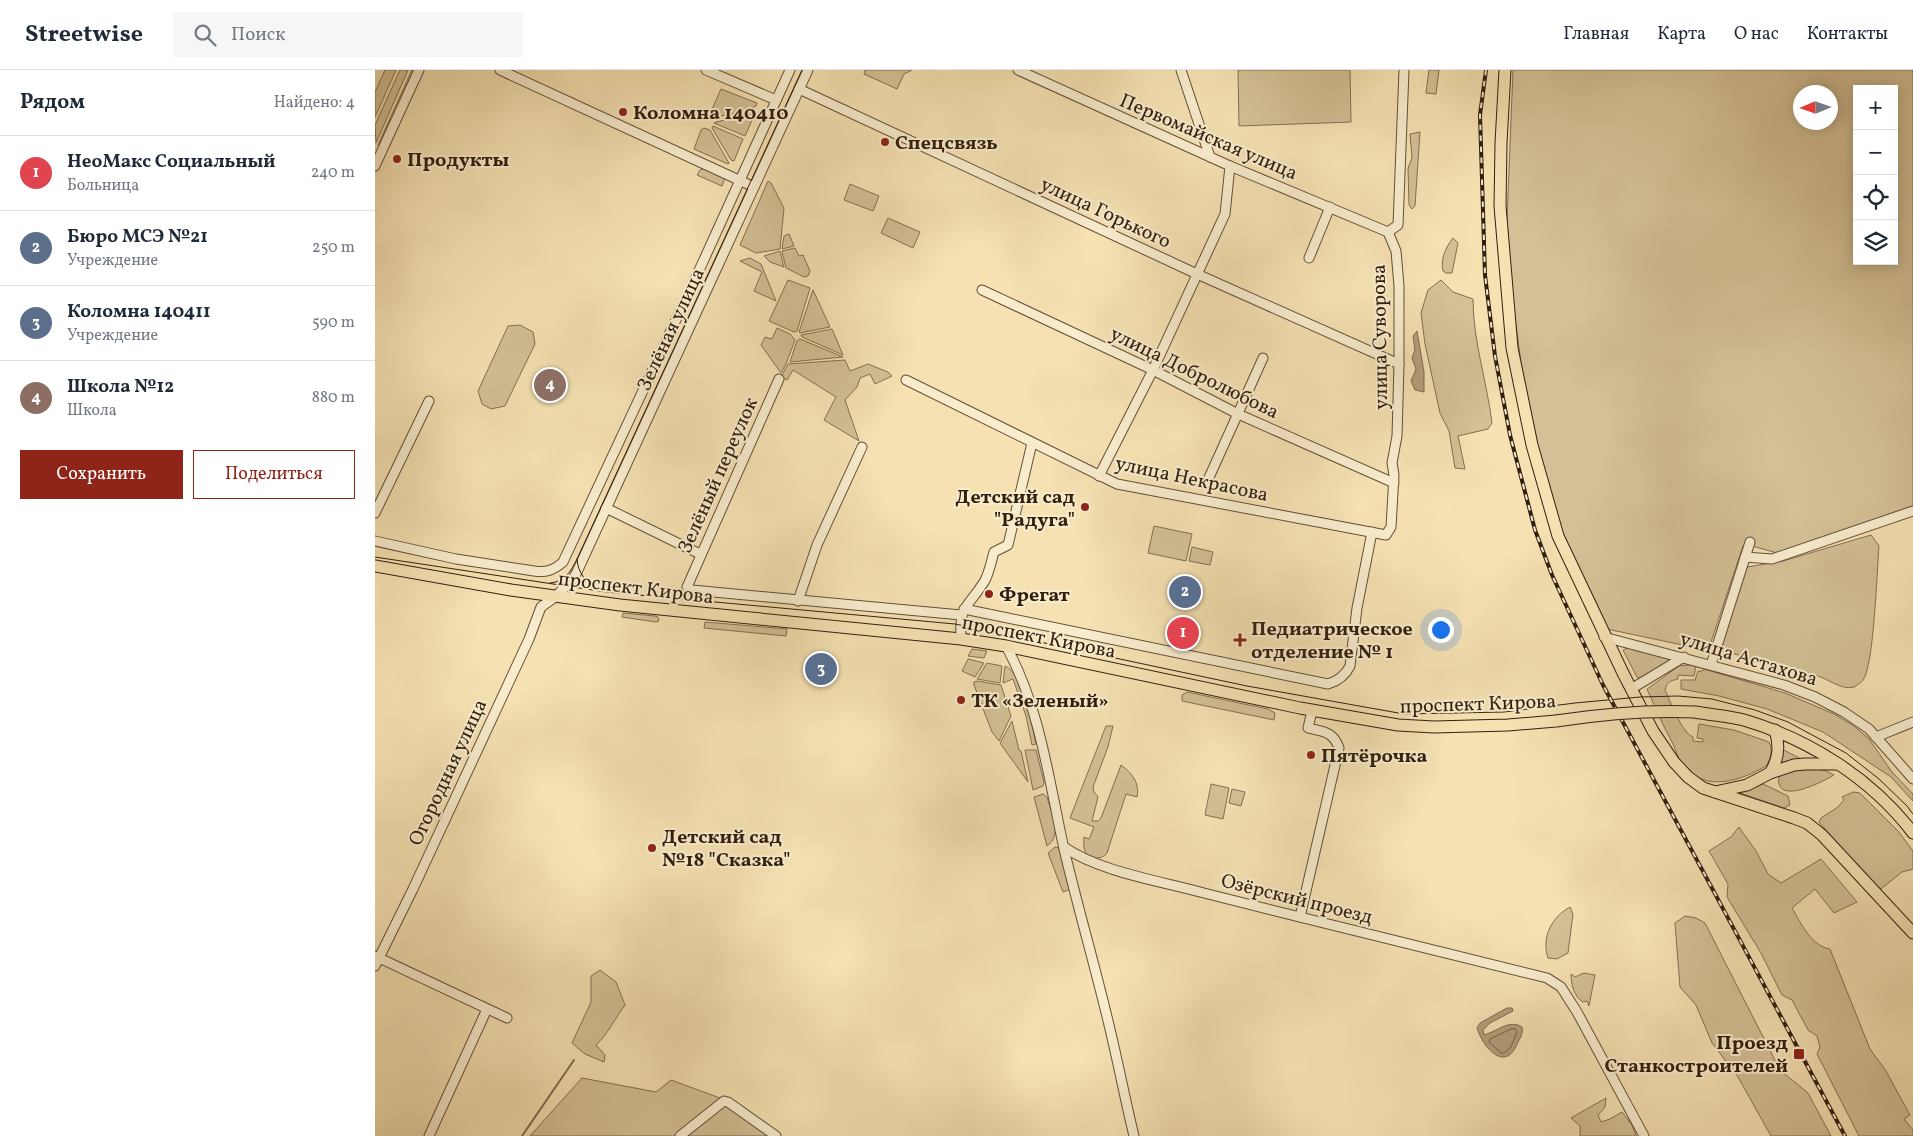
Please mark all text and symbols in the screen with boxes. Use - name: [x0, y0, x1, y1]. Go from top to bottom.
- search box: [173, 12, 523, 57]
- text: Streetwise: [25, 18, 143, 52]
- icon: search: [191, 21, 219, 49]
- text: Поиск: [231, 22, 285, 48]
- text: Главная: [1563, 22, 1629, 47]
- text: Карта: [1657, 22, 1706, 47]
- text: О нас: [1734, 22, 1779, 47]
- text: Контакты: [1807, 22, 1888, 47]
- north arrow: [1793, 85, 1838, 130]
- map controls: [1853, 85, 1898, 265]
- button: +: [1853, 85, 1898, 130]
- text: Рядом: [20, 88, 85, 117]
- street label: Первомайская улица: [1115, 88, 1302, 188]
- text: Найдено: 4: [274, 92, 355, 114]
- place label: Коломна 140410: [633, 100, 788, 128]
- marker: Коломна 140410: [617, 106, 629, 118]
- place label: Спецсвязь: [895, 130, 998, 158]
- button: −: [1853, 130, 1898, 175]
- marker: Спецсвязь: [879, 136, 891, 148]
- place label: Продукты: [407, 147, 510, 175]
- text: НеоМакс Социальный: [67, 149, 276, 175]
- marker: Продукты: [391, 153, 403, 165]
- text: 1: [33, 162, 39, 184]
- text: 240 m: [311, 162, 355, 184]
- street label: улица Горького: [1035, 171, 1175, 256]
- text: Больница: [67, 175, 139, 197]
- button: locate: [1853, 175, 1898, 220]
- button: layers: [1853, 220, 1898, 265]
- text: Бюро МСЭ №21: [67, 224, 208, 250]
- text: 2: [32, 237, 40, 259]
- text: 250 m: [312, 237, 355, 259]
- text: Учреждение: [67, 250, 158, 272]
- street label: Зелёная улица: [631, 264, 713, 396]
- street label: улица Суворова: [1366, 264, 1396, 410]
- text: Коломна 140411: [67, 299, 211, 325]
- text: 3: [32, 312, 40, 334]
- text: 590 m: [312, 312, 355, 334]
- street label: улица Добролюбова: [1105, 321, 1283, 427]
- text: Учреждение: [67, 325, 158, 347]
- pin: 4: [534, 366, 566, 404]
- text: Школа №12: [67, 374, 174, 400]
- text: 4: [31, 387, 41, 409]
- text: 880 m: [312, 387, 355, 409]
- street label: Зелёный переулок: [672, 393, 766, 558]
- text: Школа: [67, 400, 117, 422]
- button: Сохранить: [20, 450, 183, 499]
- button: Поделиться: [193, 450, 355, 499]
- street label: улица Некрасова: [1112, 450, 1271, 510]
- place label: Детский сад "Радуга": [955, 484, 1075, 535]
- marker: Детский сад "Радуга": [1079, 501, 1091, 513]
- street label: проспект Кирова: [556, 566, 715, 612]
- pin: 2: [1169, 573, 1201, 611]
- place label: Фрегат: [999, 582, 1070, 610]
- marker: Фрегат: [983, 588, 995, 600]
- street label: проспект Кирова: [959, 609, 1118, 667]
- pin: 1: [1167, 614, 1199, 652]
- place label: Педиатрическое отделение № 1: [1251, 616, 1413, 667]
- your location: [1428, 617, 1454, 643]
- street label: улица Астахова: [1676, 626, 1821, 694]
- marker: Педиатрическое отделение № 1: [1233, 633, 1247, 647]
- pin: 3: [805, 650, 837, 688]
- place label: ТК «Зеленый»: [971, 688, 1109, 716]
- street label: проспект Кирова: [1399, 688, 1557, 722]
- marker: ТК «Зеленый»: [955, 694, 967, 706]
- street label: Огородная улица: [403, 695, 495, 851]
- place label: Пятёрочка: [1321, 743, 1428, 771]
- marker: Пятёрочка: [1305, 749, 1317, 761]
- place label: Детский сад №18 "Сказка": [662, 824, 790, 875]
- marker: Детский сад №18 "Сказка": [646, 842, 658, 854]
- street label: Озёрский проезд: [1218, 868, 1375, 932]
- place label: Проезд Станкостроителей: [1605, 1030, 1788, 1081]
- marker: Проезд Станкостроителей: [1792, 1047, 1806, 1061]

